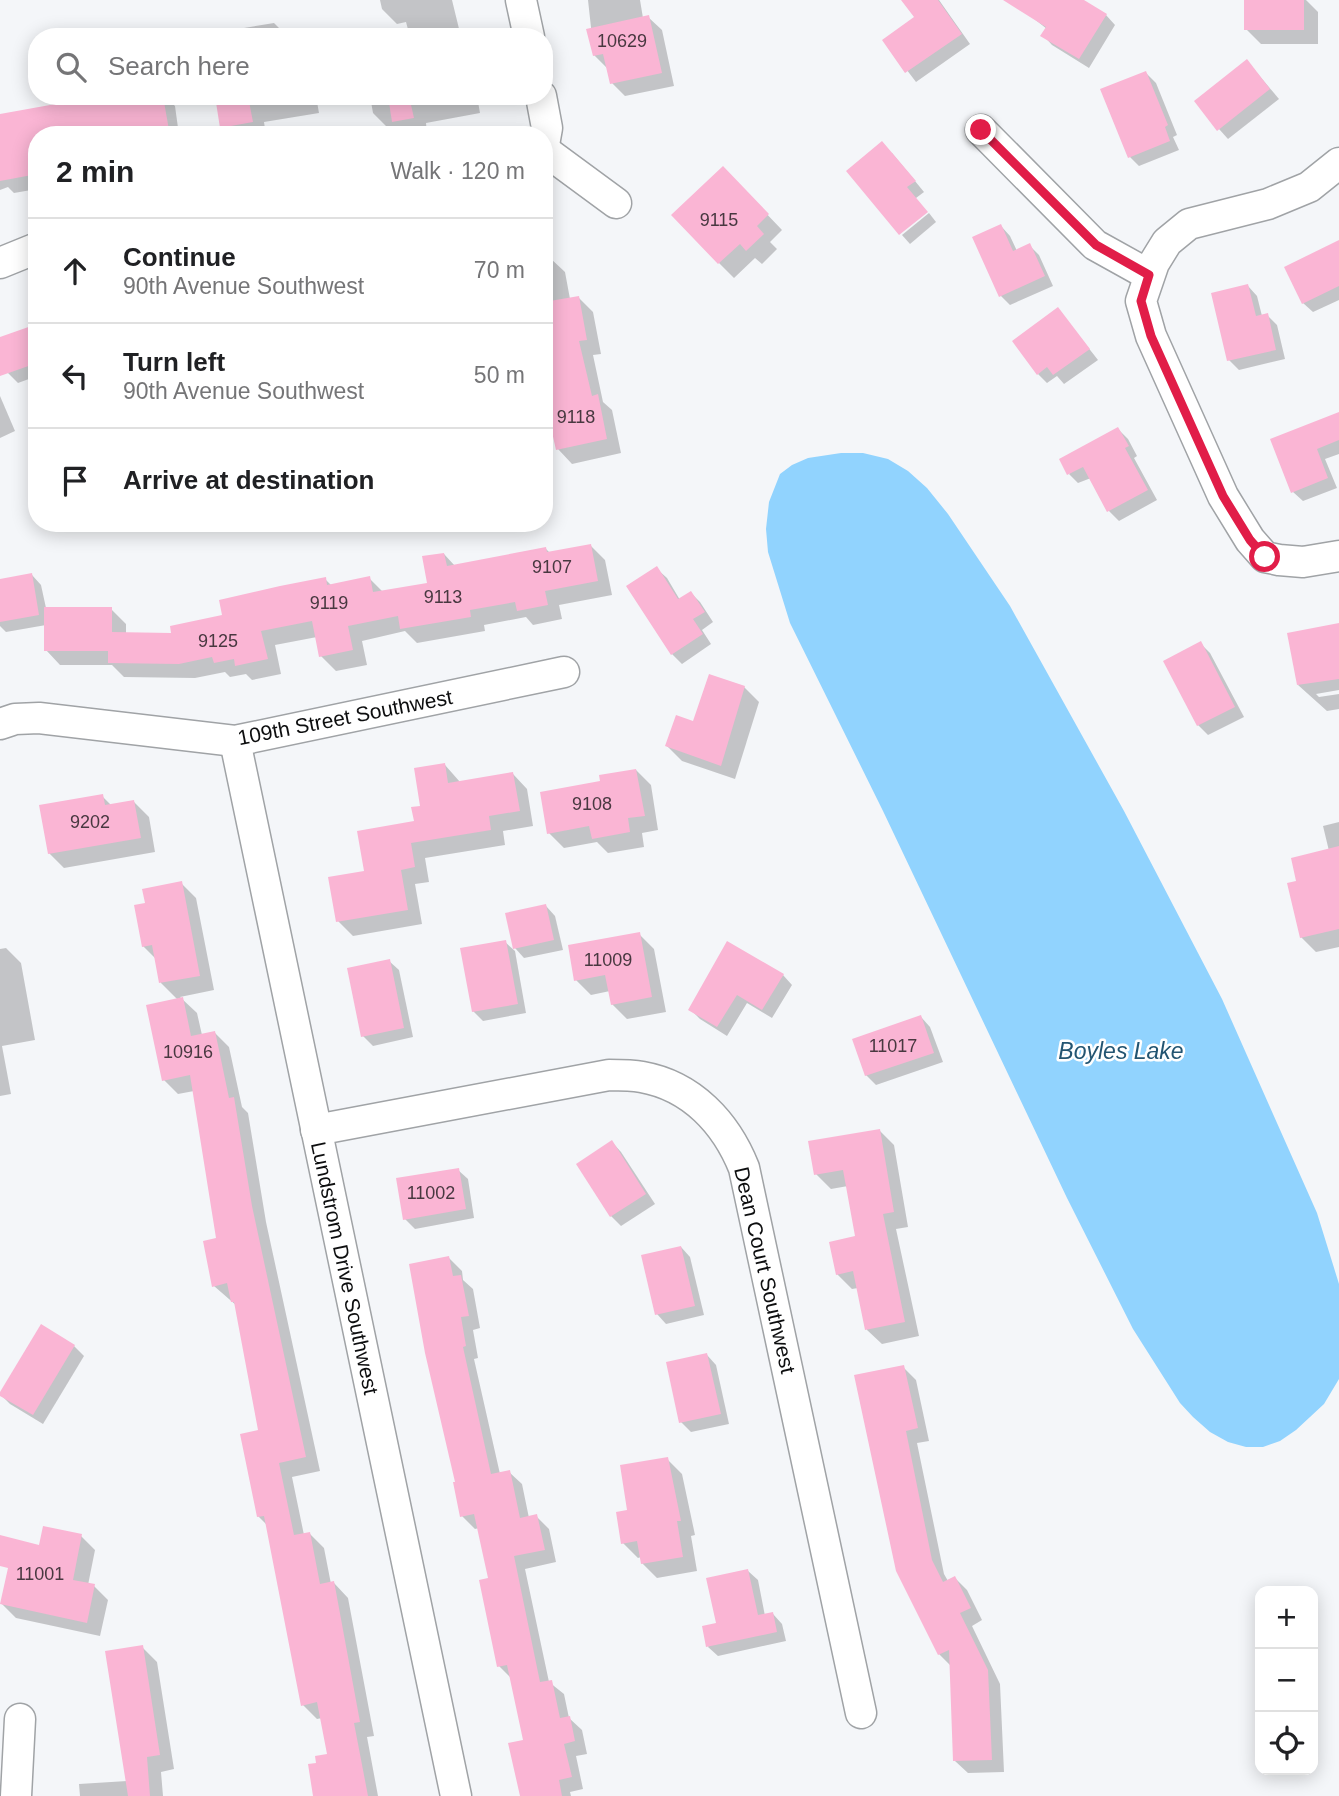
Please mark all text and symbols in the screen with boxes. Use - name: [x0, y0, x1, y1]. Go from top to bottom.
- search box: [28, 28, 553, 105]
- house number: 10629: [597, 31, 647, 51]
- icon: search: [52, 48, 90, 86]
- text: Search here: [108, 51, 250, 81]
- route end: [965, 114, 996, 145]
- text: 2 min: [56, 155, 134, 188]
- text: Walk · 120 m: [390, 158, 525, 184]
- house number: 9115: [700, 210, 738, 230]
- text: Continue: [123, 242, 236, 272]
- icon: ahead: [56, 252, 94, 290]
- text: 70 m: [474, 257, 525, 283]
- text: 90th Avenue Southwest: [123, 273, 364, 299]
- text: Turn left: [123, 347, 225, 377]
- icon: left: [56, 357, 94, 395]
- text: 50 m: [474, 362, 525, 388]
- text: 90th Avenue Southwest: [123, 378, 364, 404]
- house number: 9118: [557, 407, 595, 427]
- icon: arrive: [56, 462, 94, 500]
- text: Arrive at destination: [123, 465, 374, 495]
- route start: [1249, 541, 1280, 572]
- house number: 9107: [532, 557, 572, 577]
- house number: 9113: [424, 587, 462, 607]
- house number: 9119: [310, 593, 348, 613]
- house number: 9125: [198, 631, 238, 651]
- street label: 109th Street Southwest: [236, 685, 455, 749]
- house number: 9108: [572, 794, 612, 814]
- house number: 9202: [70, 812, 110, 832]
- house number: 11009: [584, 950, 632, 970]
- house number: 11017: [869, 1036, 917, 1056]
- water label: Boyles Lake: [1058, 1038, 1184, 1064]
- house number: 10916: [163, 1042, 213, 1062]
- street label: Lundstrom Drive Southwest: [307, 1139, 383, 1397]
- street label: Dean Court Southwest: [730, 1164, 800, 1376]
- house number: 11002: [407, 1183, 455, 1203]
- house number: 11001: [16, 1564, 64, 1584]
- map controls: [1255, 1586, 1318, 1775]
- button: +: [1255, 1586, 1318, 1649]
- button: −: [1255, 1649, 1318, 1712]
- button: locate: [1255, 1712, 1318, 1775]

